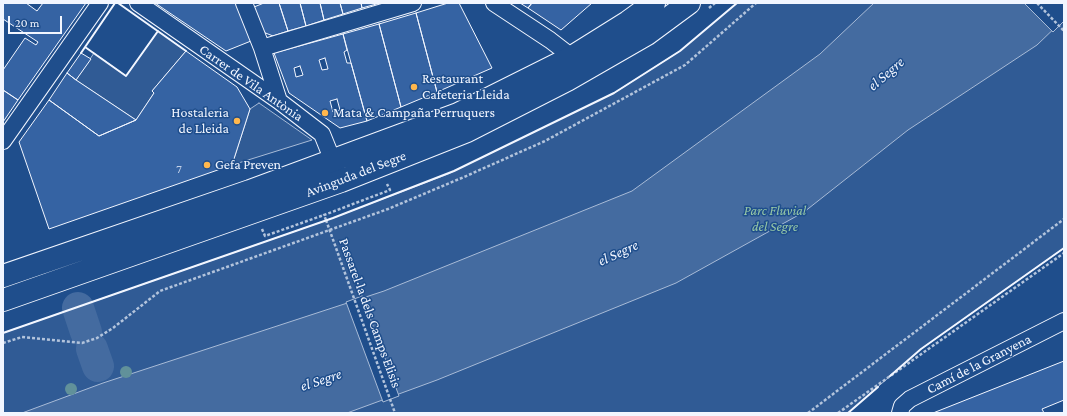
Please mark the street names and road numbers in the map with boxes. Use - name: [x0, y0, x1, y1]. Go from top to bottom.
- street label: Carrer de Vila Antònia: [196, 41, 306, 125]
- street label: Avinguda del Segre: [303, 147, 409, 201]
- street label: Passarel·la dels Camps Elisis: [335, 236, 405, 390]
- street label: Camí de la Granyena: [924, 330, 1034, 398]

